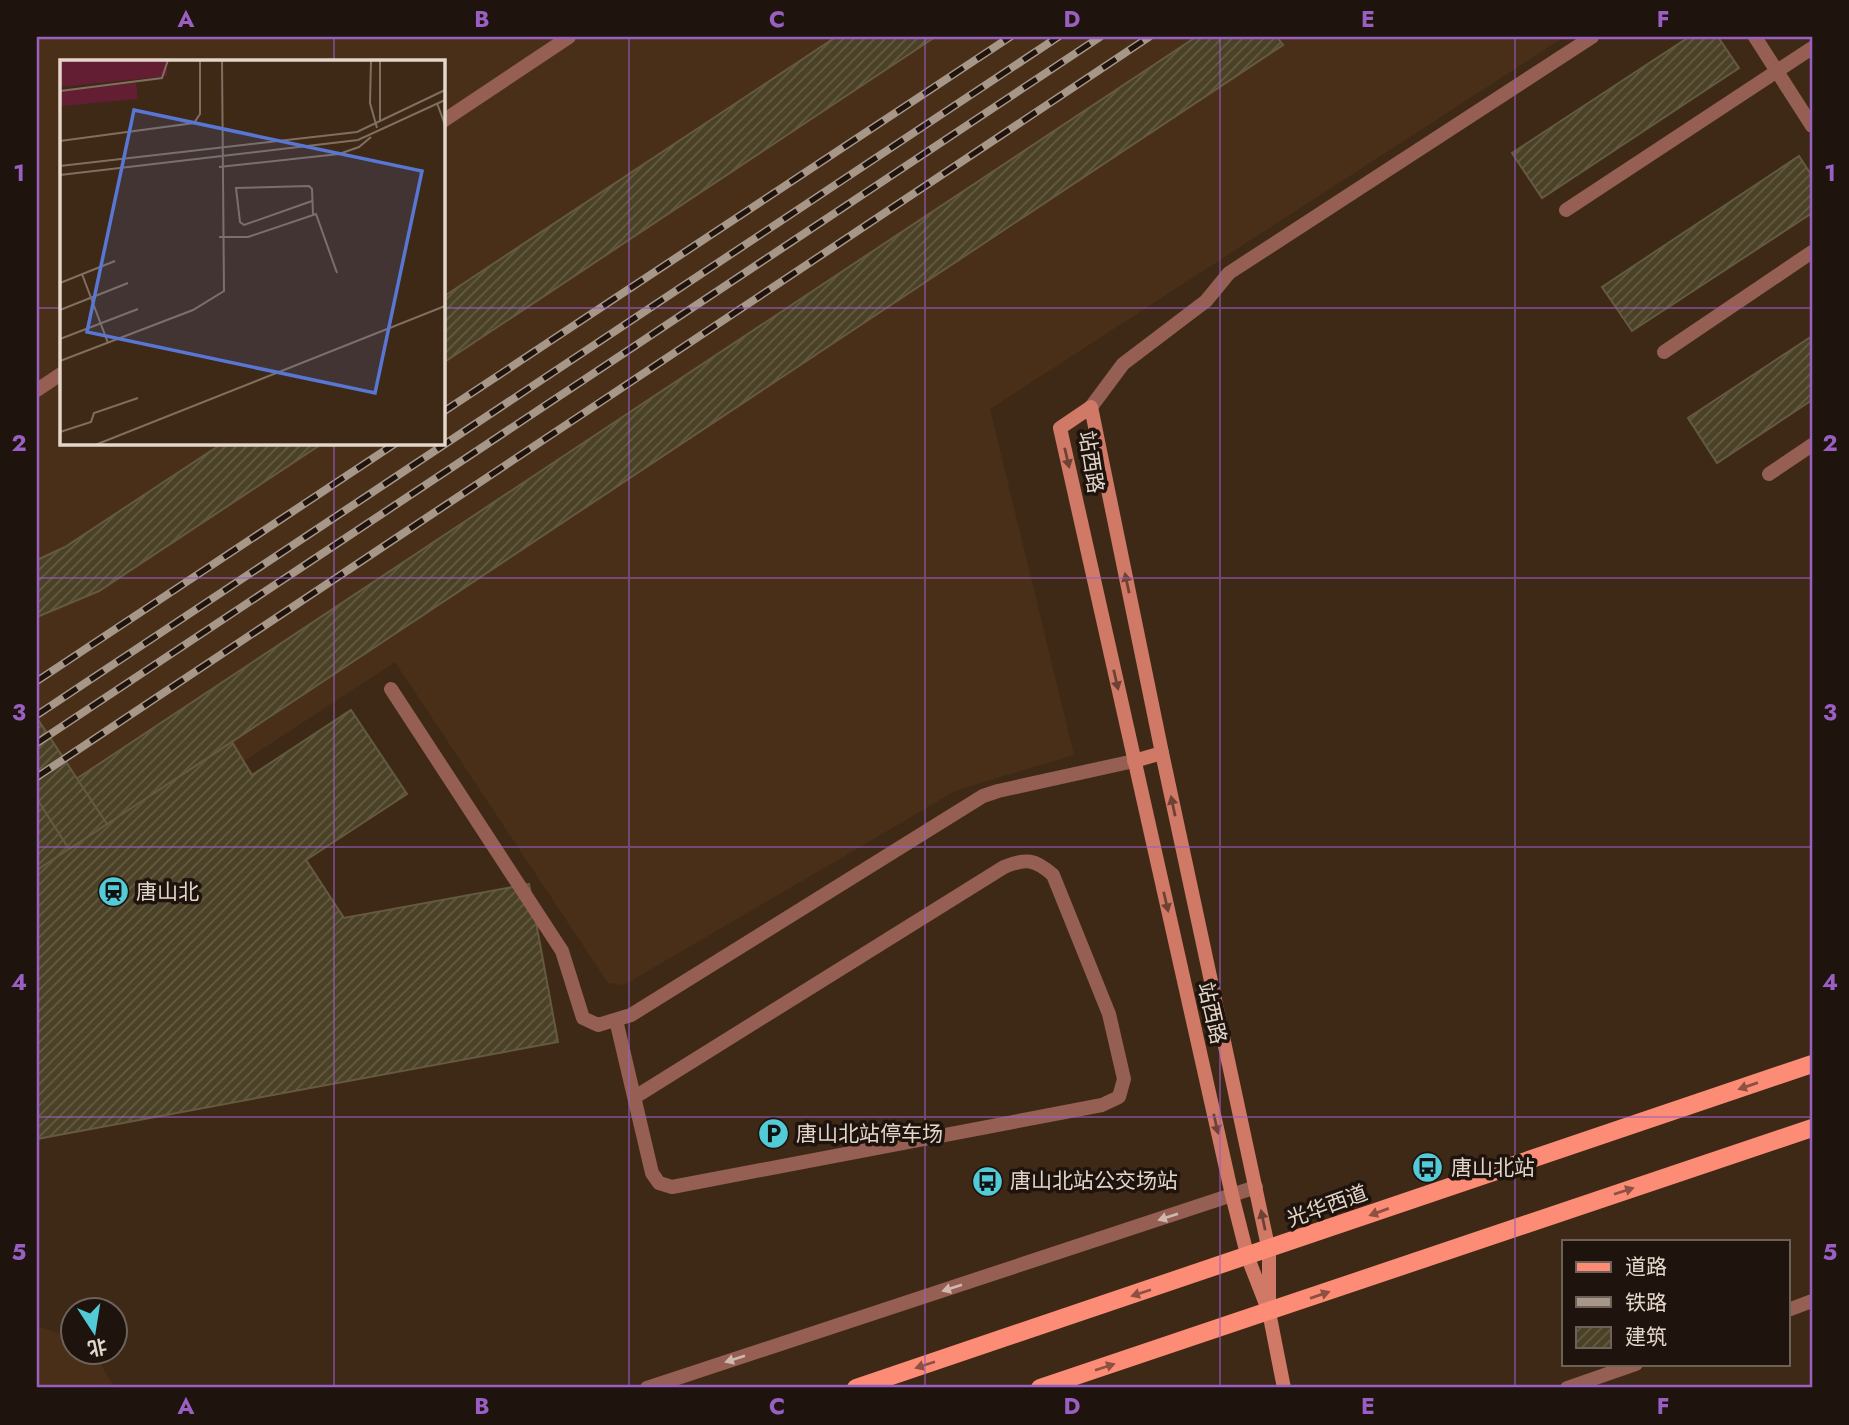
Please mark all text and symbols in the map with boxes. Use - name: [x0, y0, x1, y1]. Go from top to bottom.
- text: A: [177, 2, 195, 36]
- text: B: [474, 2, 490, 36]
- text: C: [769, 2, 785, 36]
- text: D: [1064, 2, 1081, 36]
- text: E: [1361, 2, 1375, 36]
- text: F: [1657, 2, 1669, 36]
- inset map: [60, 60, 444, 444]
- text: 1: [13, 156, 25, 190]
- text: 1: [1824, 156, 1836, 190]
- text: 2: [11, 426, 27, 460]
- text: 2: [1822, 426, 1838, 460]
- street label: 站西路: [1071, 429, 1111, 495]
- one-way arrow: [1061, 447, 1072, 469]
- one-way arrow: [1121, 572, 1132, 594]
- one-way arrow: [1111, 669, 1122, 691]
- text: 3: [12, 695, 26, 729]
- text: 3: [1823, 695, 1837, 729]
- one-way arrow: [1168, 795, 1179, 817]
- station icon: 唐山北: [96, 875, 130, 909]
- place label: 唐山北: [136, 877, 199, 907]
- one-way arrow: [1161, 891, 1172, 913]
- text: 4: [11, 965, 27, 999]
- text: 4: [1822, 965, 1838, 999]
- street label: 站西路: [1190, 979, 1234, 1047]
- one-way arrow: [1737, 1081, 1758, 1092]
- one-way arrow: [1211, 1113, 1222, 1135]
- parking icon: 唐山北站停车场: [756, 1117, 790, 1151]
- place label: 唐山北站停车场: [796, 1119, 943, 1149]
- bus stop icon: 唐山北站: [1411, 1151, 1445, 1185]
- place label: 唐山北站: [1451, 1153, 1535, 1183]
- bus stop icon: 唐山北站公交场站: [970, 1164, 1004, 1198]
- place label: 唐山北站公交场站: [1010, 1166, 1178, 1196]
- street label: 光华西道: [1282, 1178, 1372, 1234]
- one-way arrow: [1613, 1186, 1634, 1196]
- one-way arrow: [1369, 1206, 1390, 1217]
- one-way arrow: [1257, 1209, 1268, 1231]
- one-way arrow: [1157, 1212, 1178, 1222]
- text: 5: [12, 1235, 26, 1269]
- text: 5: [1823, 1235, 1837, 1269]
- legend: [1562, 1240, 1790, 1366]
- text: 道路: [1625, 1252, 1667, 1282]
- one-way arrow: [941, 1283, 962, 1294]
- text: 铁路: [1625, 1288, 1667, 1318]
- one-way arrow: [1130, 1289, 1151, 1299]
- one-way arrow: [1310, 1289, 1331, 1300]
- north arrow: [60, 1296, 130, 1366]
- text: 建筑: [1625, 1322, 1667, 1352]
- text: 北: [85, 1332, 110, 1362]
- one-way arrow: [725, 1354, 746, 1365]
- one-way arrow: [914, 1360, 935, 1371]
- one-way arrow: [1094, 1361, 1115, 1372]
- text: A: [177, 1389, 195, 1423]
- text: B: [474, 1389, 490, 1423]
- text: C: [769, 1389, 785, 1423]
- text: D: [1064, 1389, 1081, 1423]
- text: E: [1361, 1389, 1375, 1423]
- text: F: [1657, 1389, 1669, 1423]

